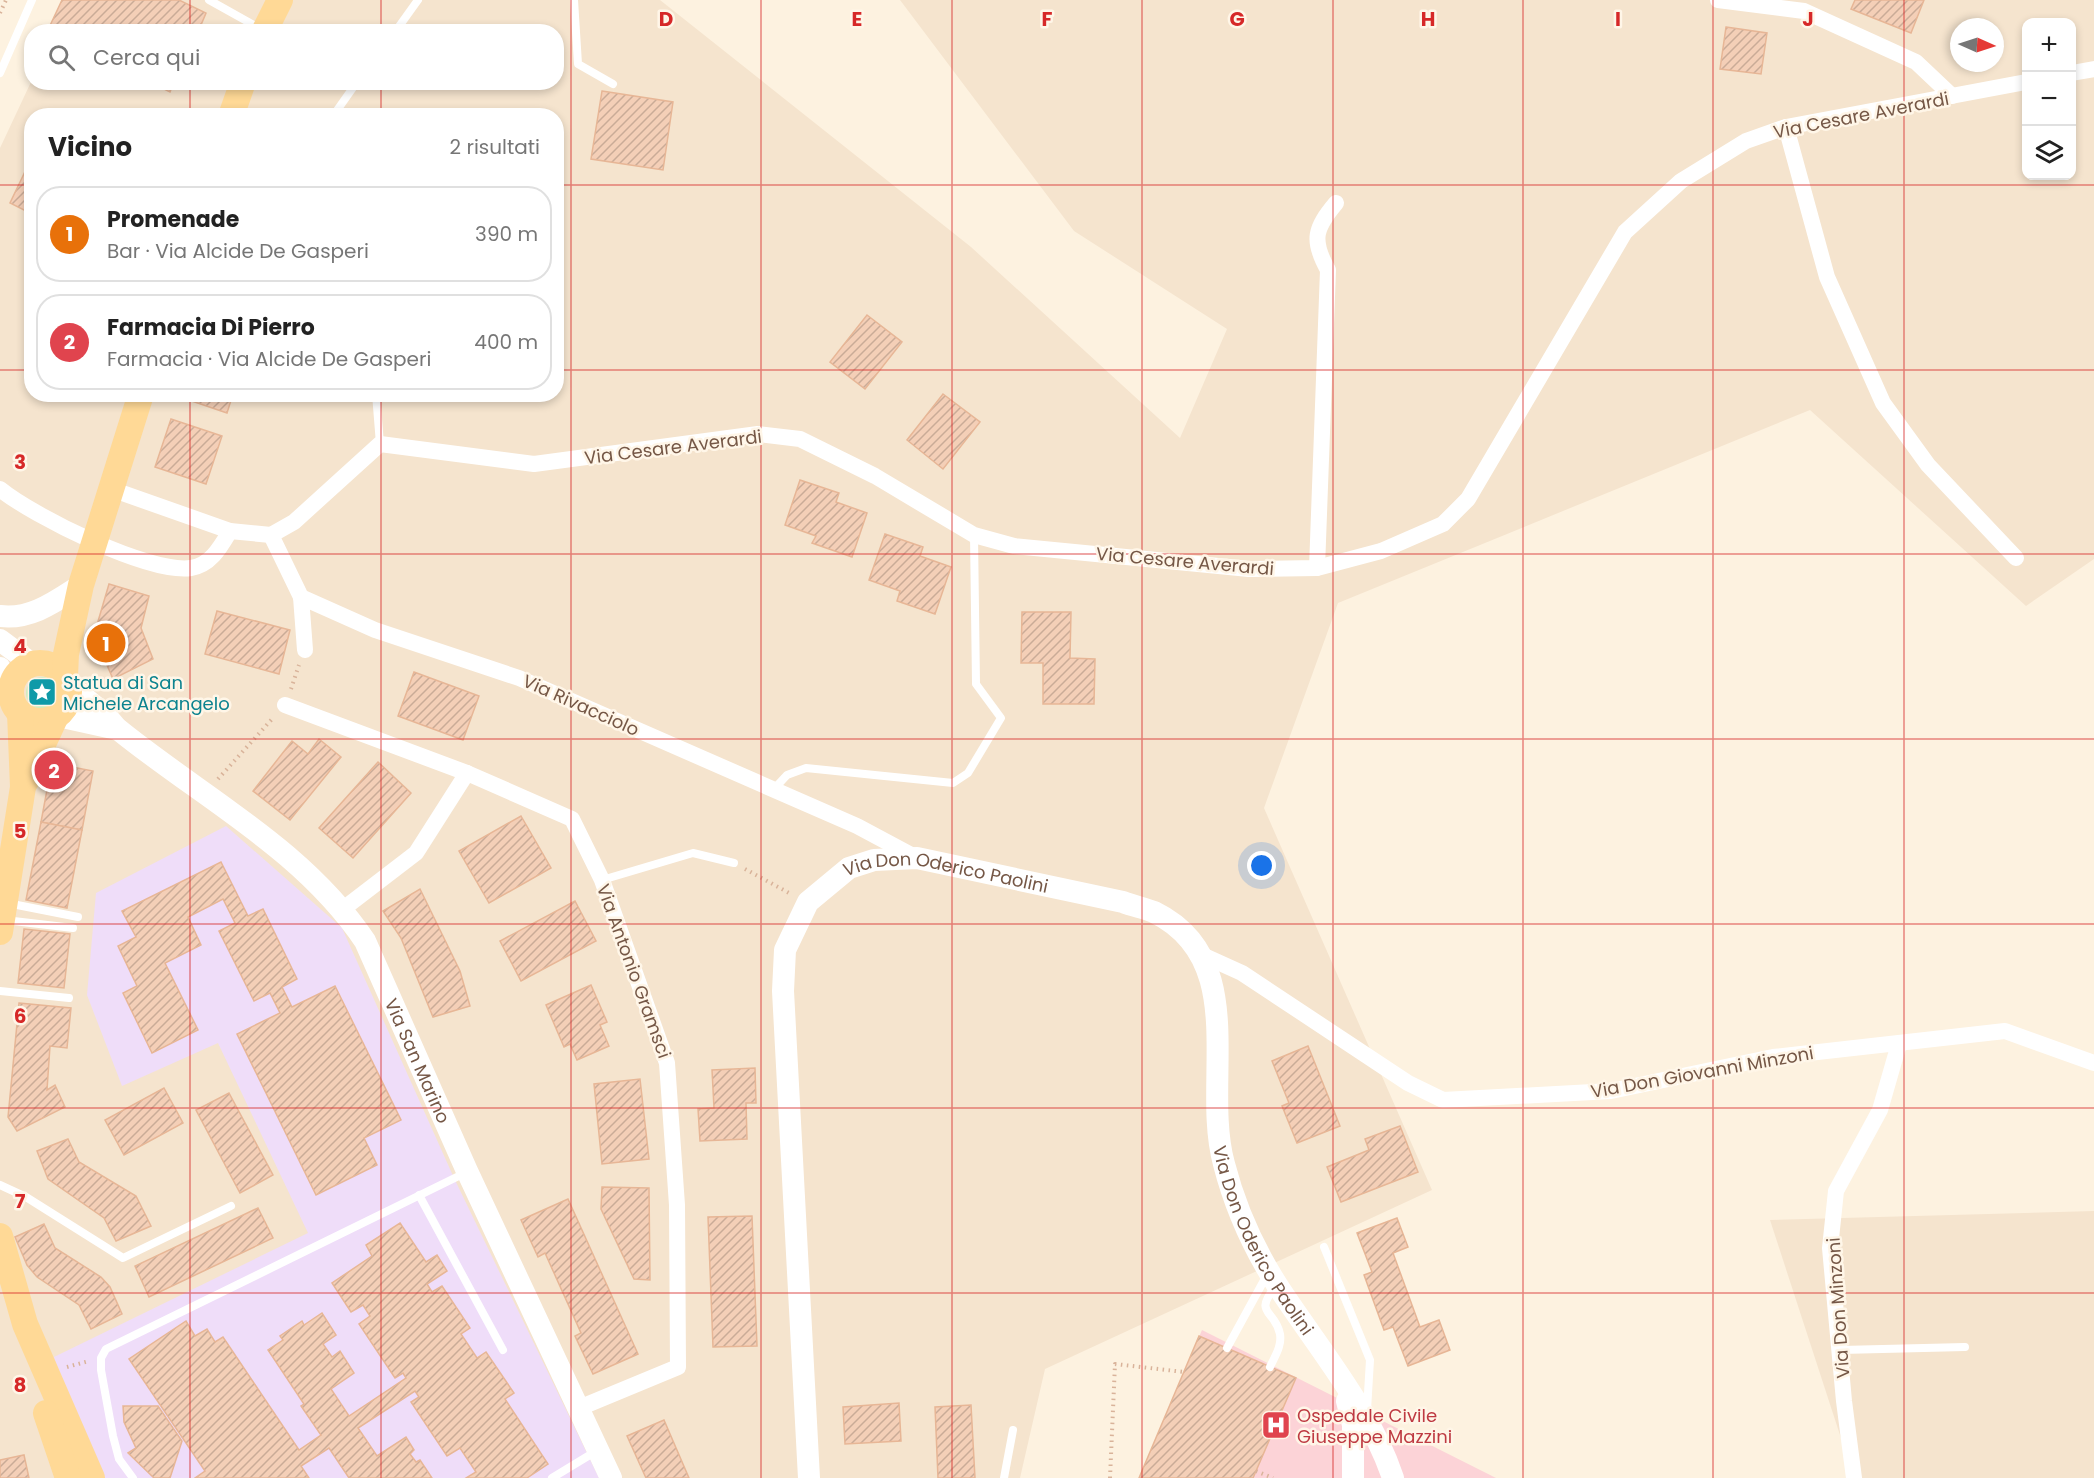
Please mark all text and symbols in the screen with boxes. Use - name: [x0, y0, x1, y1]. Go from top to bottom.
- text: D: [659, 5, 673, 33]
- text: E: [852, 5, 862, 33]
- text: F: [1042, 5, 1053, 33]
- text: G: [1229, 5, 1245, 33]
- text: H: [1421, 5, 1435, 33]
- text: I: [1615, 5, 1621, 33]
- text: J: [1802, 5, 1814, 33]
- north arrow: [1950, 18, 2004, 72]
- map controls: [2022, 18, 2076, 180]
- button: +: [2022, 18, 2076, 72]
- search box: [24, 24, 564, 90]
- icon: search: [45, 41, 78, 74]
- text: Cerca qui: [93, 42, 200, 73]
- button: −: [2022, 72, 2076, 126]
- street label: Via Cesare Averardi: [1771, 86, 1951, 144]
- button: layers: [2022, 126, 2076, 180]
- text: Vicino: [48, 129, 132, 165]
- text: 2 risultati: [450, 133, 540, 161]
- text: Promenade: [107, 204, 239, 235]
- text: 1: [66, 220, 73, 248]
- text: 390 m: [475, 220, 538, 248]
- text: Bar · Via Alcide De Gasperi: [107, 237, 369, 265]
- text: Farmacia Di Pierro: [107, 312, 315, 343]
- text: 2: [64, 328, 75, 356]
- text: 400 m: [474, 328, 538, 356]
- text: Farmacia · Via Alcide De Gasperi: [107, 345, 431, 373]
- street label: Via Cesare Averardi: [583, 424, 763, 470]
- text: 3: [14, 448, 26, 476]
- street label: Via Cesare Averardi: [1095, 541, 1275, 581]
- pin: 1: [86, 620, 126, 666]
- text: 4: [13, 632, 27, 660]
- street label: Via Rivacciolo: [519, 668, 643, 742]
- place label: Statua di San Michele Arcangelo: [63, 670, 230, 716]
- place icon: Statua di San Michele Arcangelo: [26, 676, 58, 708]
- pin: 2: [34, 748, 74, 792]
- text: 5: [14, 817, 27, 845]
- street label: Via Don Oderico Paolini: [840, 846, 1051, 898]
- your location: [1247, 851, 1276, 880]
- street label: Via Antonio Gramsci: [591, 880, 677, 1062]
- street label: Via San Marino: [379, 994, 457, 1127]
- text: 6: [14, 1002, 26, 1030]
- street label: Via Don Giovanni Minzoni: [1589, 1040, 1815, 1104]
- street label: Via Don Oderico Paolini: [1208, 1143, 1320, 1340]
- text: 7: [15, 1187, 26, 1215]
- street label: Via Don Minzoni: [1821, 1237, 1855, 1379]
- text: 8: [14, 1371, 26, 1399]
- place label: Ospedale Civile Giuseppe Mazzini: [1297, 1403, 1452, 1449]
- hospital icon: Ospedale Civile Giuseppe Mazzini: [1260, 1409, 1292, 1441]

